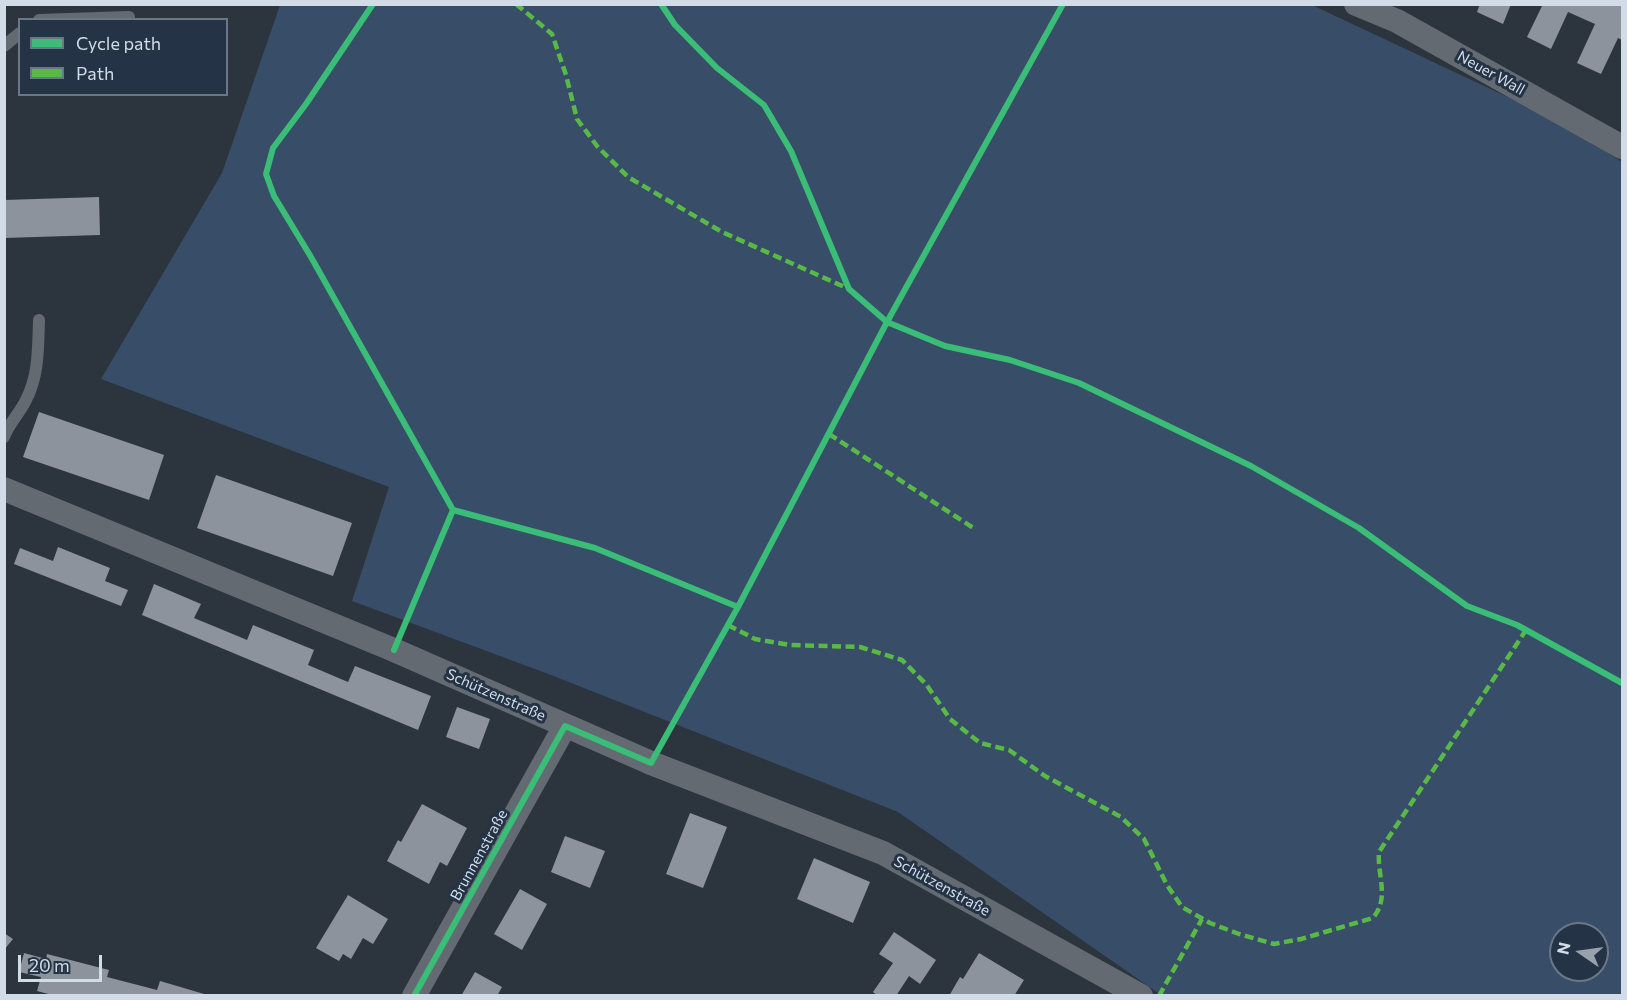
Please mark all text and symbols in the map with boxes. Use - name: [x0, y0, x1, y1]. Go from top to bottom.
- legend: [18, 18, 228, 96]
- text: Cycle path: [76, 32, 161, 54]
- street label: Neuer Wall: [1454, 47, 1528, 99]
- text: Path: [76, 62, 114, 84]
- street label: Schützenstraße: [444, 665, 548, 725]
- street label: Brunnenstraße: [447, 806, 511, 904]
- street label: Schützenstraße: [891, 852, 993, 920]
- north arrow: [1549, 922, 1609, 982]
- text: N: [1552, 940, 1574, 956]
- scale bar: [21, 943, 105, 981]
- text: 20 m: [29, 954, 70, 976]

